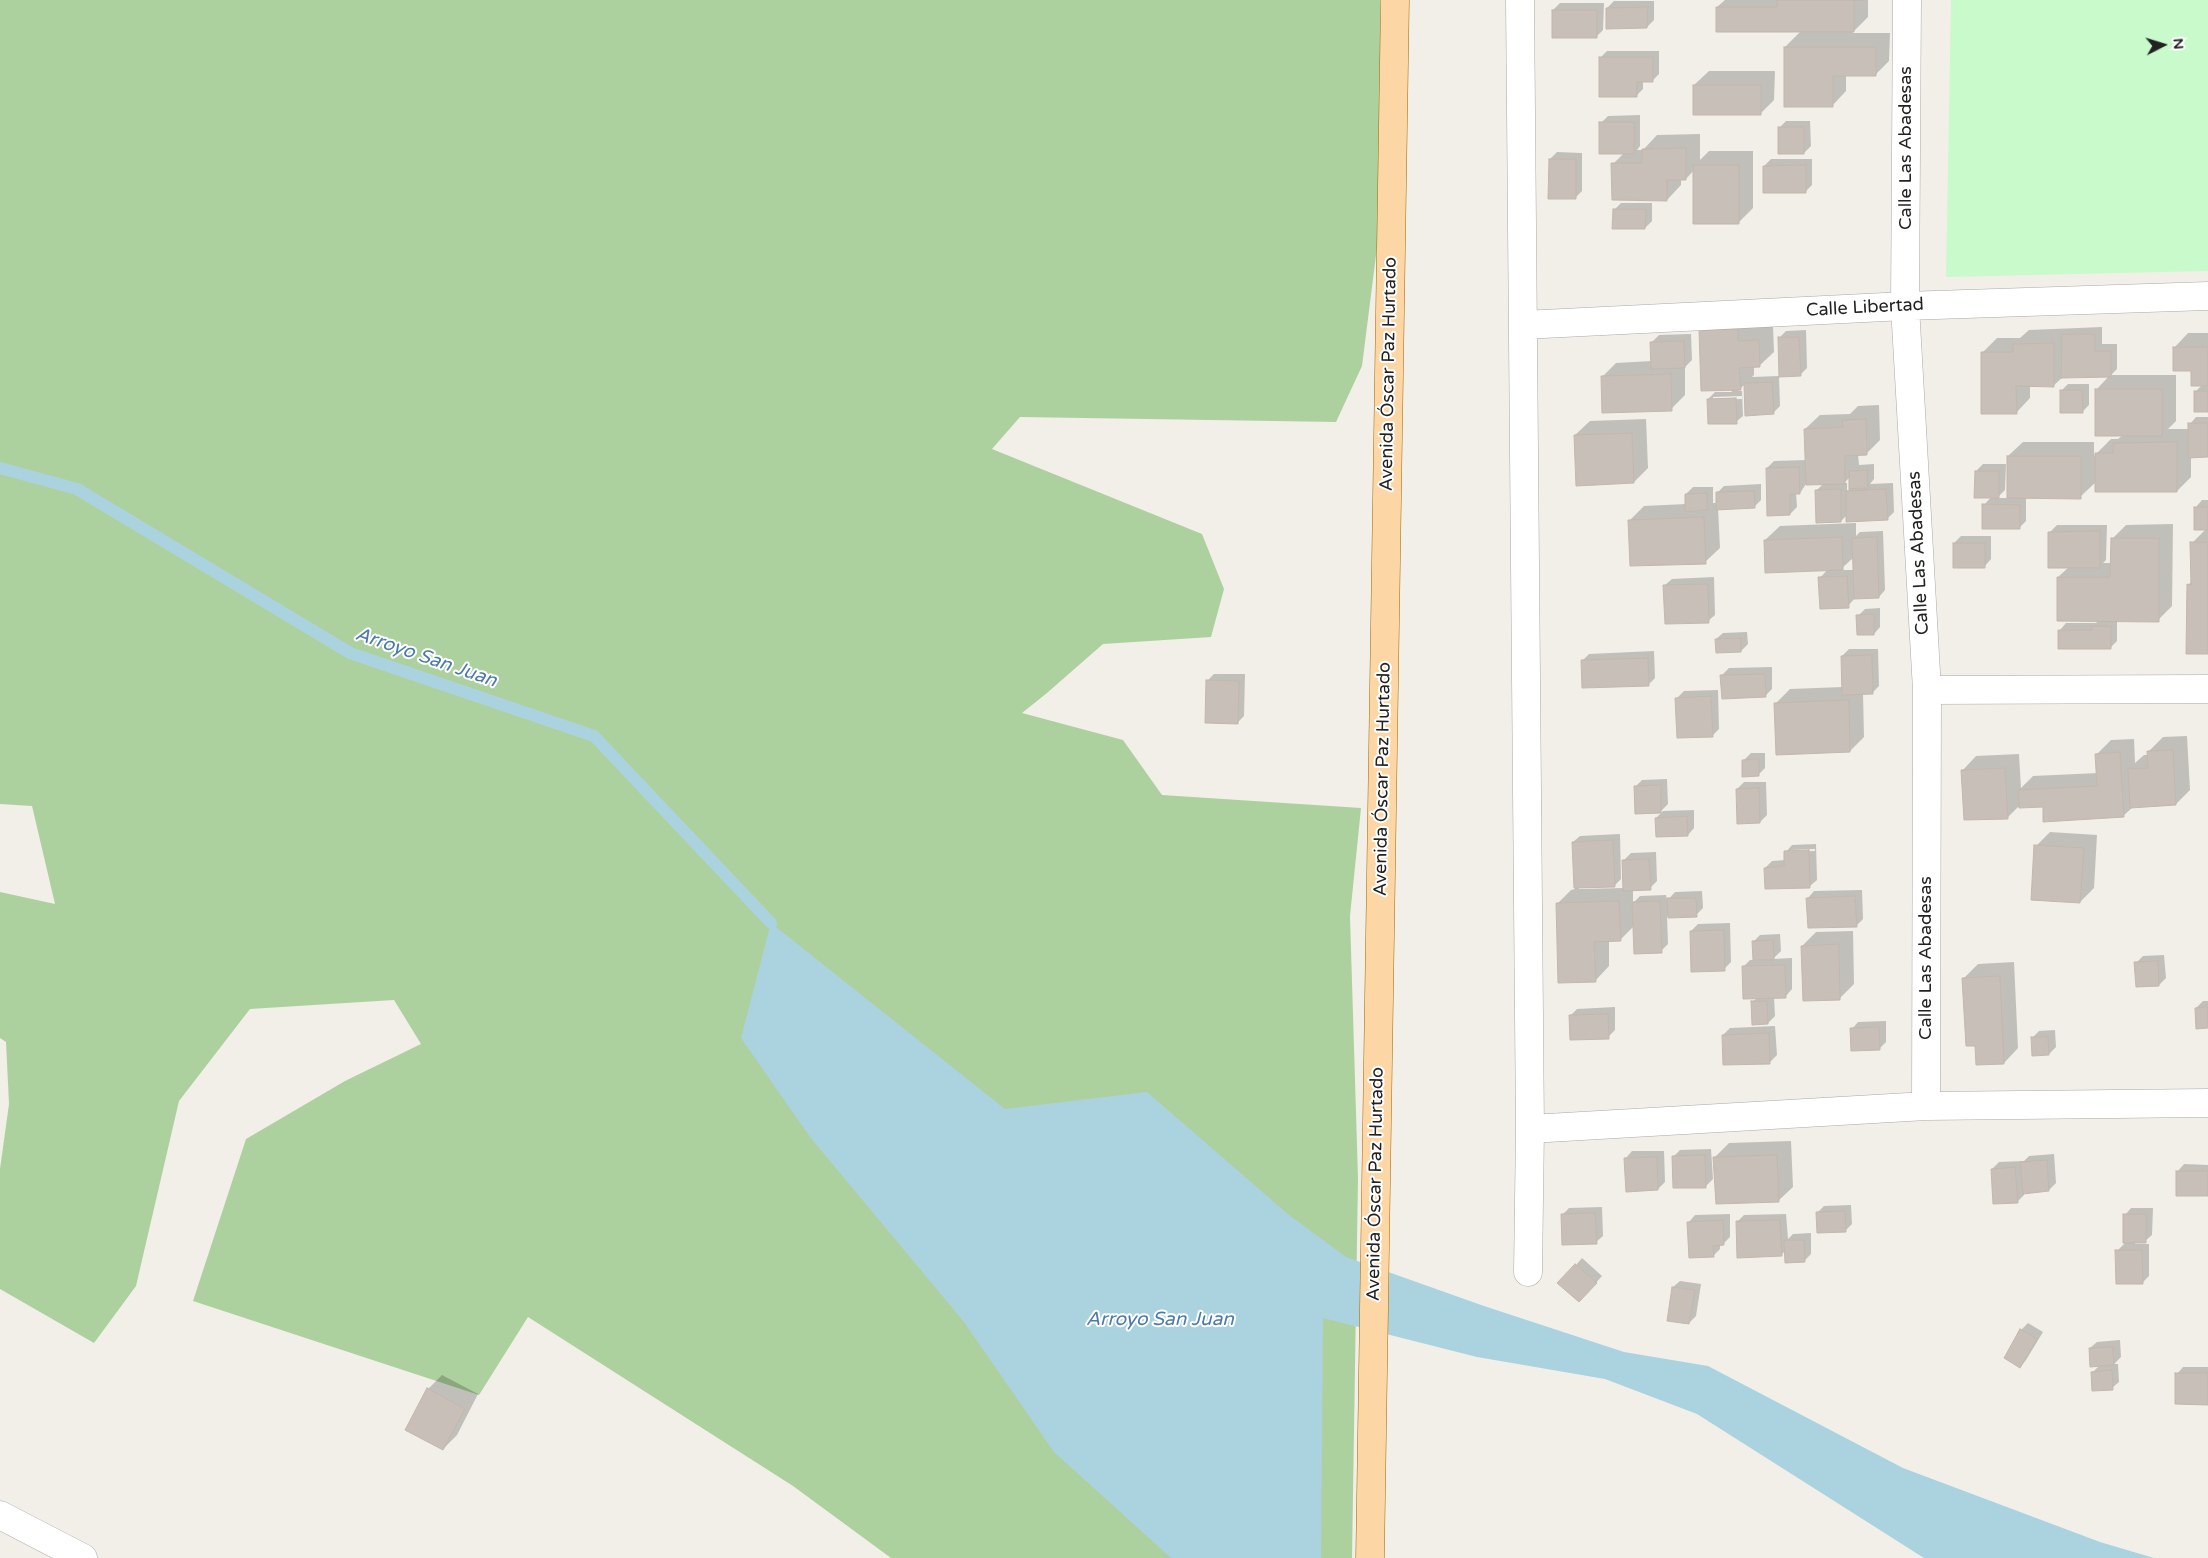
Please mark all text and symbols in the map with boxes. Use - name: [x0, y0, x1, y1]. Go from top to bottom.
- north arrow: [2138, 20, 2188, 70]
- text: N: [2169, 37, 2187, 50]
- street label: Calle Las Abadesas: [1895, 66, 1917, 230]
- street label: Avenida Óscar Paz Hurtado: [1376, 257, 1402, 491]
- street label: Calle Libertad: [1805, 294, 1925, 322]
- street label: Calle Las Abadesas: [1904, 471, 1934, 635]
- water label: Arroyo San Juan: [352, 623, 500, 693]
- street label: Avenida Óscar Paz Hurtado: [1370, 662, 1396, 896]
- street label: Calle Las Abadesas: [1915, 876, 1937, 1040]
- street label: Avenida Óscar Paz Hurtado: [1363, 1067, 1389, 1301]
- water label: Arroyo San Juan: [1086, 1309, 1234, 1331]

